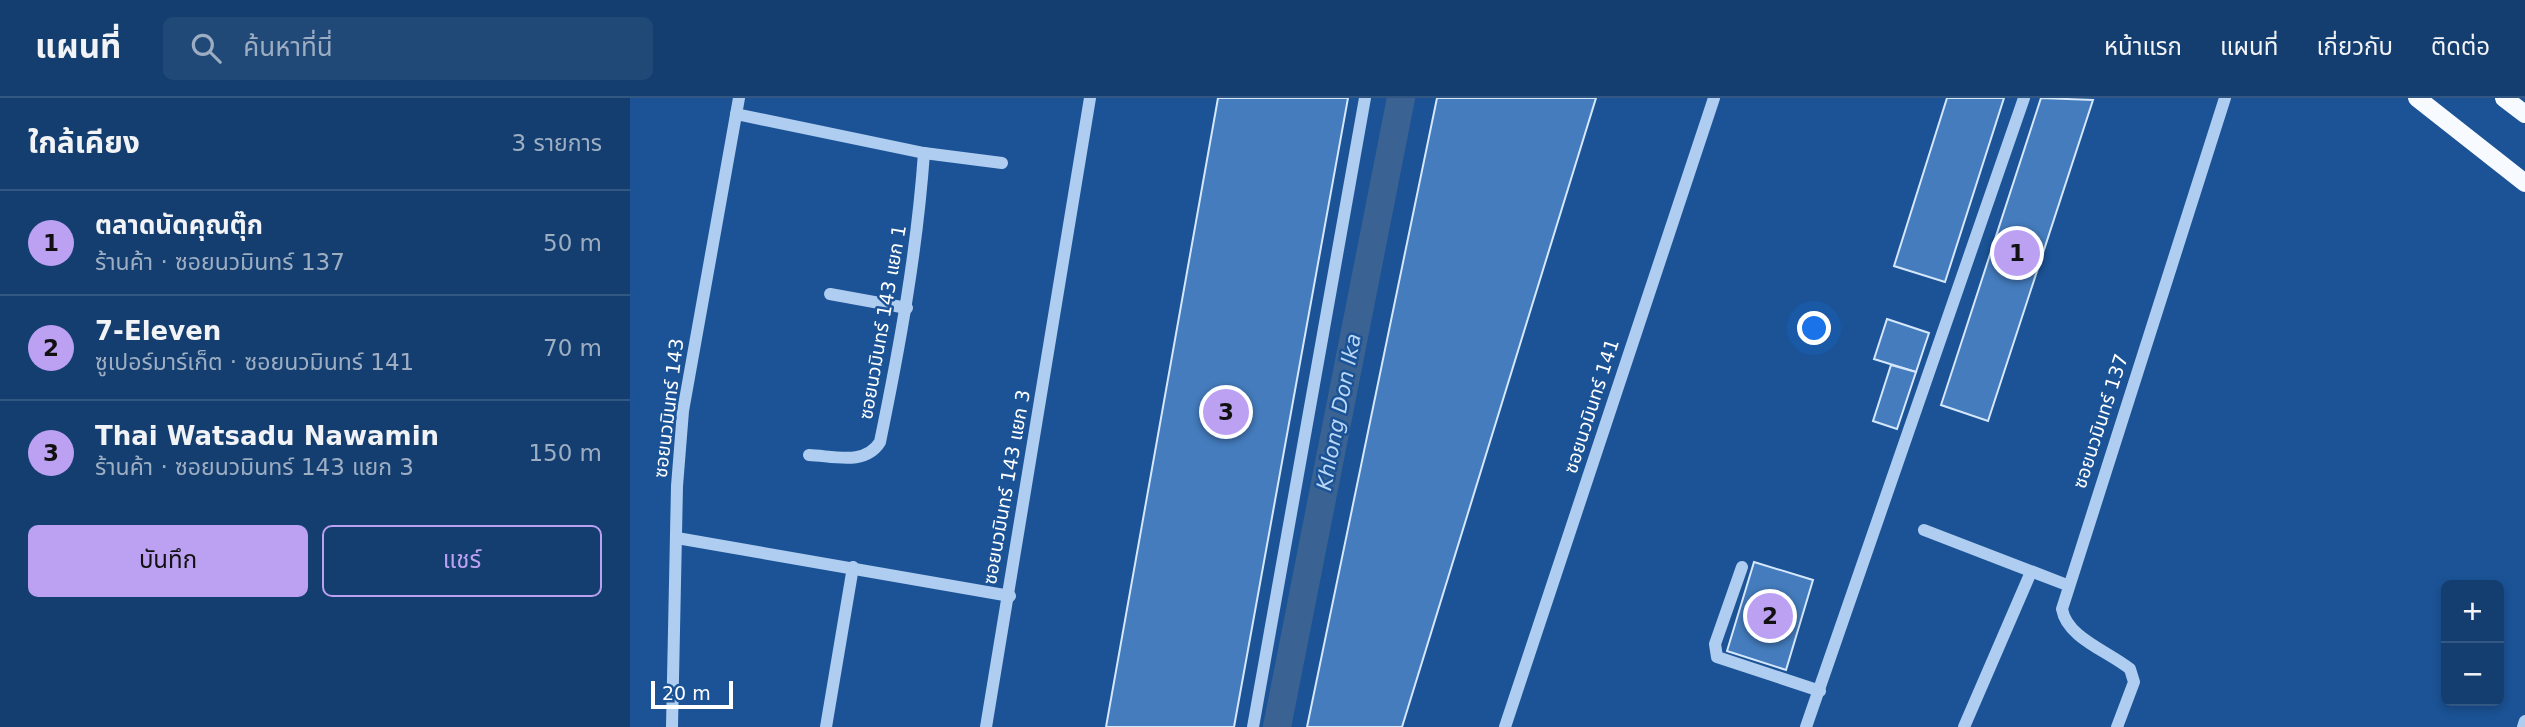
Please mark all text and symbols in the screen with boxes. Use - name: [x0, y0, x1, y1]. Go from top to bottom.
- search box: [163, 17, 653, 80]
- text: แผนที่: [35, 27, 121, 66]
- icon: search: [187, 29, 225, 67]
- text: ค้นหาที่นี่: [243, 32, 333, 62]
- text: หน้าแรก: [2104, 33, 2182, 61]
- text: แผนที่: [2220, 33, 2278, 61]
- text: เกี่ยวกับ: [2316, 33, 2393, 61]
- text: ติดต่อ: [2431, 33, 2490, 61]
- text: ใกล้เคียง: [28, 125, 140, 160]
- text: 3 รายการ: [511, 130, 602, 156]
- text: ตลาดนัดคุณตุ๊ก: [95, 210, 263, 240]
- street label: ซอยนวมินทร์ 143 แยก 1: [854, 223, 910, 421]
- pin: 1: [1994, 227, 2040, 279]
- text: 1: [43, 230, 59, 256]
- text: 50 m: [543, 230, 602, 256]
- text: ร้านค้า · ซอยนวมินทร์ 137: [95, 249, 345, 275]
- your location: [1797, 311, 1831, 345]
- text: 7-Eleven: [95, 316, 221, 346]
- water label: Khlong Don Ika: [1312, 332, 1366, 492]
- text: 2: [43, 335, 59, 361]
- text: 70 m: [543, 335, 602, 361]
- street label: ซอยนวมินทร์ 141: [1559, 336, 1623, 476]
- street label: ซอยนวมินทร์ 143: [649, 337, 687, 479]
- text: ซูเปอร์มาร์เก็ต · ซอยนวมินทร์ 141: [95, 349, 414, 375]
- street label: ซอยนวมินทร์ 137: [2068, 351, 2132, 491]
- pin: 3: [1203, 386, 1249, 438]
- street label: ซอยนวมินทร์ 143 แยก 3: [978, 388, 1034, 586]
- text: Thai Watsadu Nawamin: [95, 421, 439, 451]
- text: 3: [43, 440, 59, 466]
- text: 150 m: [528, 440, 602, 466]
- text: ร้านค้า · ซอยนวมินทร์ 143 แยก 3: [95, 454, 414, 480]
- button: บันทึก: [28, 525, 308, 597]
- button: แชร์: [322, 525, 602, 597]
- map controls: [2441, 580, 2504, 706]
- button: +: [2441, 580, 2504, 643]
- pin: 2: [1747, 590, 1793, 642]
- button: −: [2441, 643, 2504, 706]
- scale bar: [651, 678, 733, 710]
- text: 20 m: [662, 682, 711, 704]

